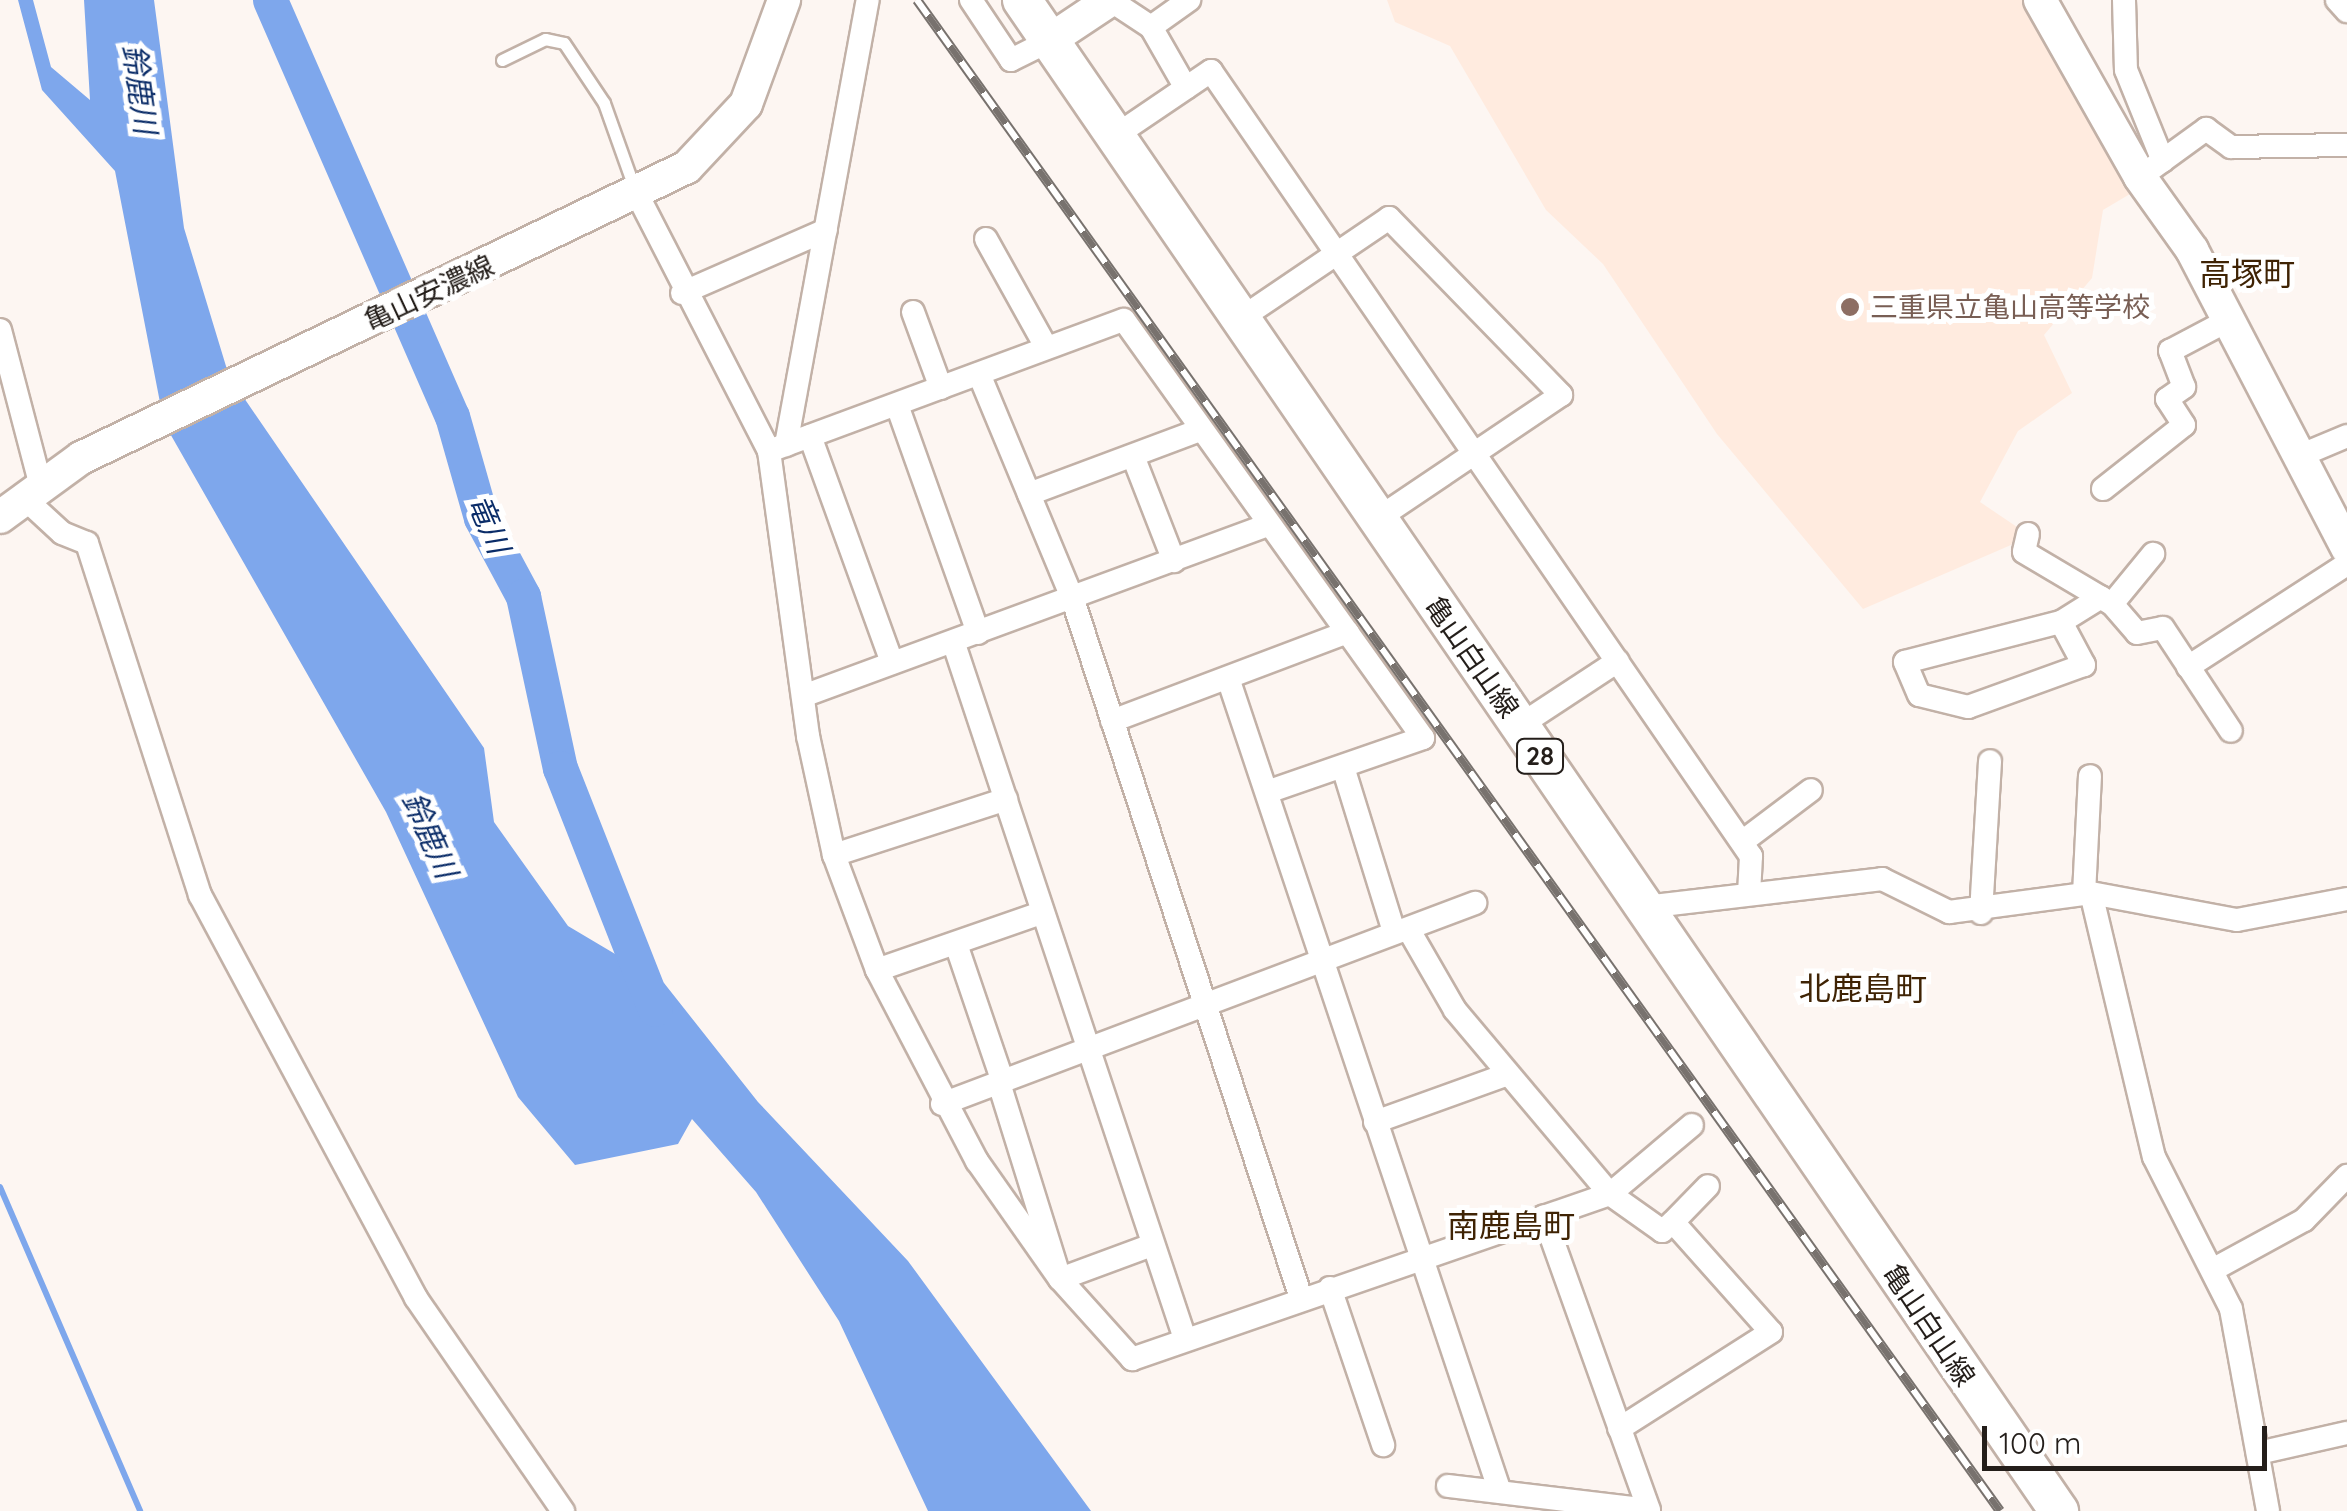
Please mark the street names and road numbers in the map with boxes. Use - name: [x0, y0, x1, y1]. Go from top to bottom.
- street label: 亀山安濃線: [358, 248, 500, 338]
- street label: 亀山白山線: [1418, 590, 1526, 724]
- road number: 28: [1515, 736, 1565, 776]
- street label: 亀山白山線: [1876, 1258, 1982, 1392]

